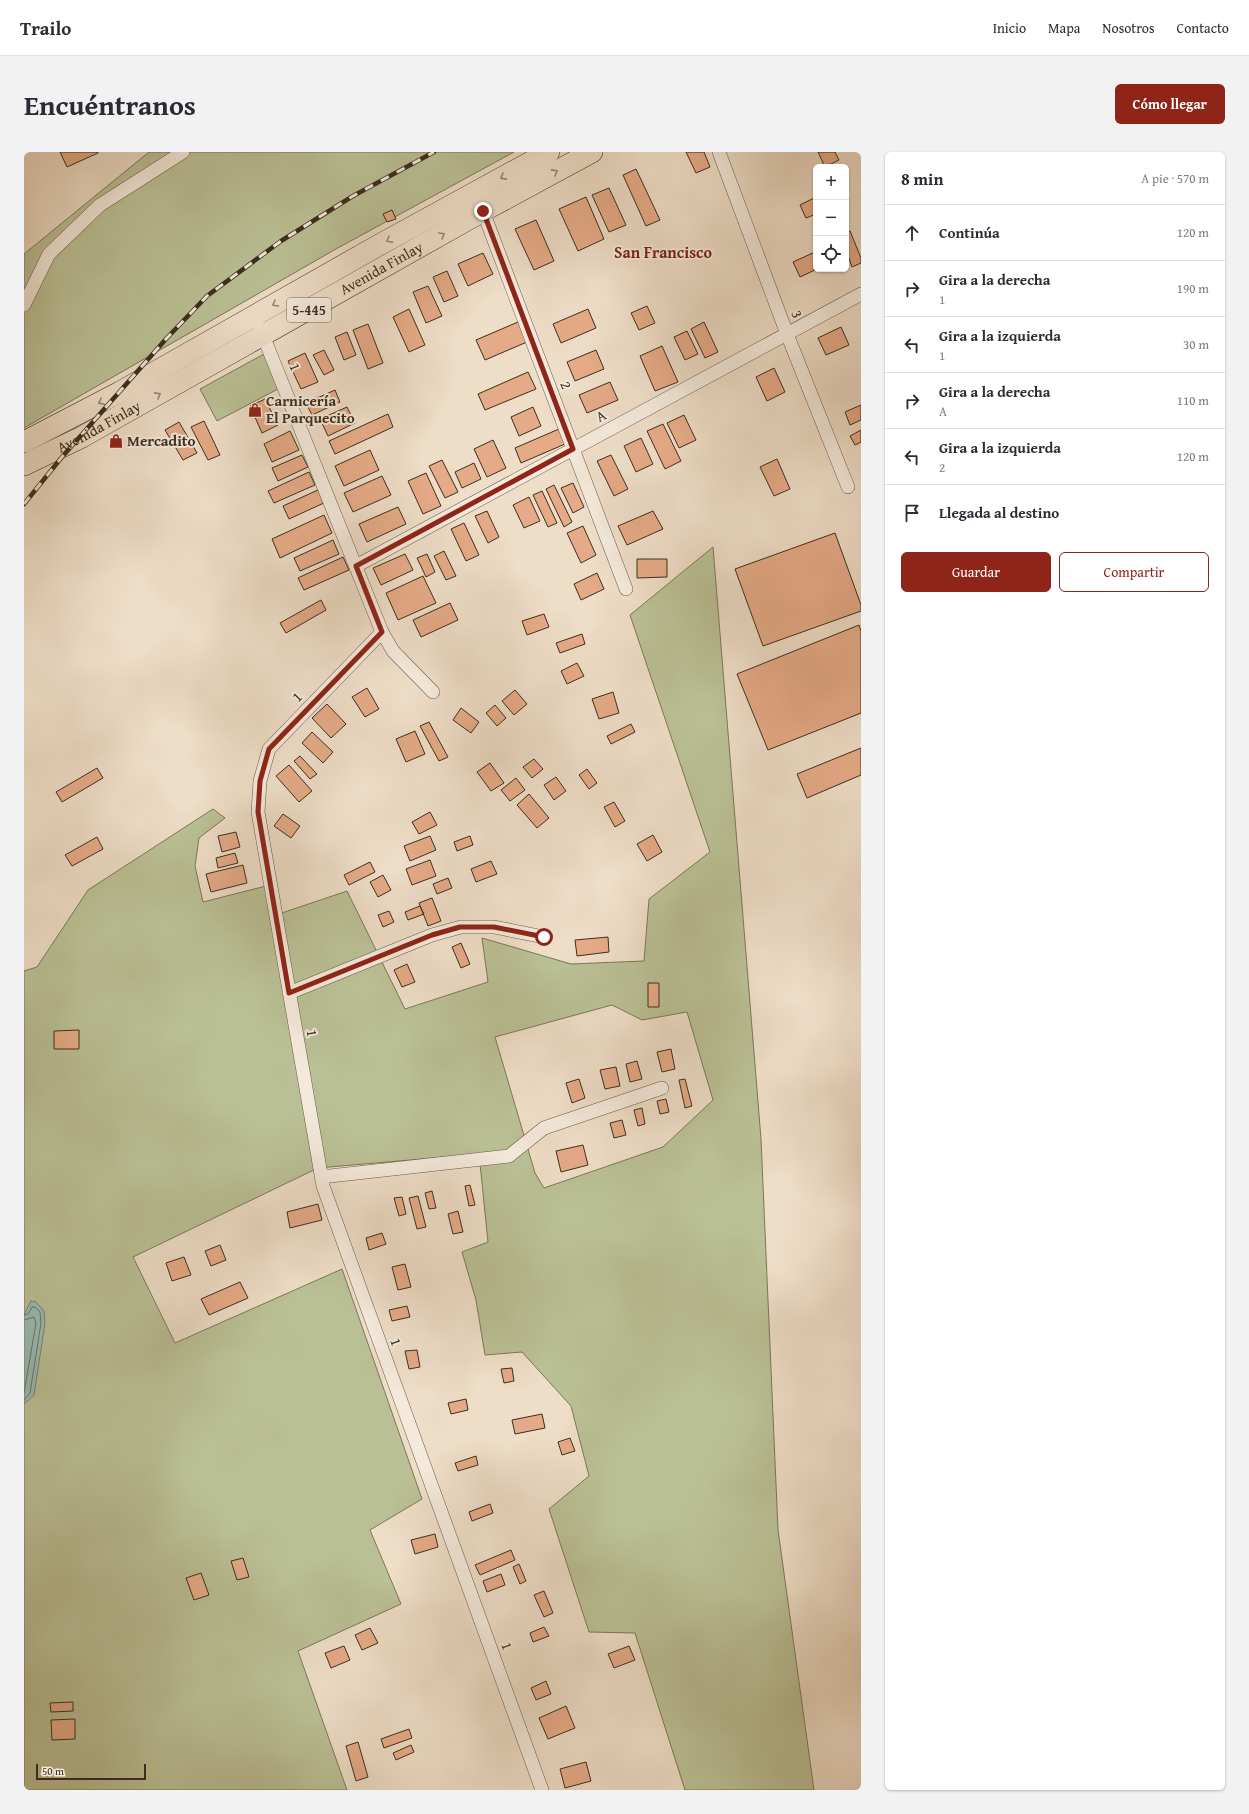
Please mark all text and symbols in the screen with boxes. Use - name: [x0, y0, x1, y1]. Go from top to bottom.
- text: Trailo: [20, 14, 71, 42]
- text: Inicio: [993, 18, 1026, 38]
- text: Mapa: [1048, 18, 1080, 38]
- text: Nosotros: [1102, 18, 1155, 38]
- text: Contacto: [1177, 18, 1229, 38]
- text: Encuéntranos: [24, 84, 196, 125]
- button: Cómo llegar: [1115, 84, 1225, 124]
- map controls: [813, 164, 849, 272]
- button: +: [813, 164, 849, 200]
- text: 8 min: [901, 166, 943, 191]
- one-way arrow: [551, 169, 559, 177]
- text: A pie · 570 m: [1141, 169, 1209, 188]
- one-way arrow: [500, 173, 507, 180]
- button: −: [813, 200, 849, 236]
- route end: [474, 202, 492, 220]
- icon: ahead: [901, 222, 923, 244]
- text: Continúa: [939, 222, 1000, 243]
- text: 120 m: [1177, 223, 1209, 242]
- one-way arrow: [438, 232, 445, 239]
- one-way arrow: [385, 235, 393, 242]
- street label: Avenida Finlay: [336, 236, 427, 300]
- button: locate: [813, 236, 849, 272]
- district label: San Francisco: [614, 240, 712, 264]
- text: Gira a la derecha: [939, 269, 1050, 290]
- icon: right: [901, 278, 923, 300]
- text: 190 m: [1177, 279, 1209, 298]
- text: 1: [939, 290, 945, 309]
- road number: 5-445: [287, 298, 331, 322]
- one-way arrow: [272, 299, 280, 306]
- street label: 3: [786, 307, 809, 321]
- text: Gira a la izquierda: [939, 325, 1061, 346]
- icon: left: [901, 334, 923, 356]
- text: 30 m: [1183, 335, 1209, 354]
- text: 1: [939, 346, 945, 365]
- street label: 1: [284, 360, 307, 374]
- street label: 2: [555, 378, 578, 392]
- text: Gira a la derecha: [939, 381, 1050, 402]
- place label: Carnicería El Parquecito: [266, 390, 355, 428]
- icon: right: [901, 390, 923, 412]
- text: 110 m: [1177, 391, 1209, 410]
- one-way arrow: [153, 392, 161, 399]
- street label: Avenida Finlay: [53, 395, 145, 458]
- one-way arrow: [98, 397, 105, 404]
- shop icon: Carnicería El Parquecito: [247, 402, 263, 418]
- text: A: [939, 402, 947, 421]
- street label: A: [592, 404, 610, 427]
- place label: Mercadito: [127, 430, 195, 451]
- shop icon: Mercadito: [108, 433, 124, 449]
- text: Gira a la izquierda: [939, 437, 1061, 458]
- icon: left: [901, 446, 923, 468]
- text: 120 m: [1177, 447, 1209, 466]
- text: 2: [939, 458, 945, 477]
- icon: arrive: [901, 502, 923, 524]
- text: Llegada al destino: [939, 502, 1059, 523]
- button: Guardar: [901, 552, 1051, 592]
- button: Compartir: [1059, 552, 1209, 592]
- street label: 1: [287, 687, 307, 707]
- route start: [535, 928, 553, 946]
- street label: 1: [302, 1028, 323, 1038]
- street label: 1: [385, 1335, 408, 1349]
- street label: 1: [496, 1639, 519, 1653]
- scale bar: [36, 1762, 146, 1781]
- text: 50 m: [42, 1763, 64, 1779]

